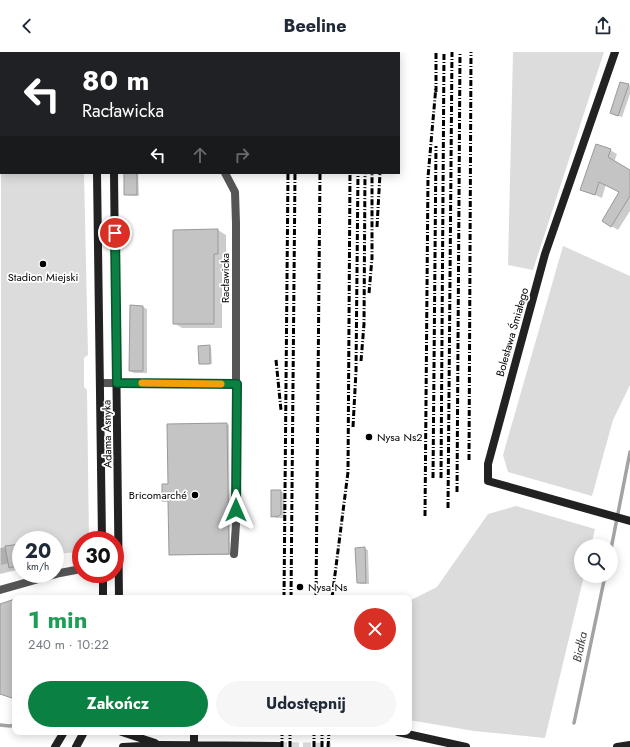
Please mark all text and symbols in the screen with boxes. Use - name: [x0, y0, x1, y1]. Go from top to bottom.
- text: Beeline: [283, 13, 347, 39]
- icon: back: [16, 15, 38, 37]
- icon: share: [592, 15, 614, 37]
- text: 80 m: [82, 60, 149, 101]
- icon: left: [16, 68, 68, 120]
- text: Racławicka: [82, 98, 164, 124]
- icon: left: [147, 144, 169, 166]
- icon: ahead: [189, 144, 211, 166]
- icon: right: [231, 144, 253, 166]
- pin: [98, 216, 132, 250]
- icon: arrive: [104, 222, 126, 244]
- street label: Racławicka: [217, 253, 233, 303]
- marker: Stadion Miejski: [38, 259, 48, 269]
- place label: Stadion Miejski: [8, 269, 78, 285]
- street label: Bolesława Śmiałego: [492, 286, 532, 378]
- street label: Adama Asnyka: [98, 400, 116, 468]
- place label: Nysa Ns2: [377, 429, 423, 445]
- marker: Nysa Ns2: [364, 432, 374, 442]
- place label: Bricomarché: [129, 487, 187, 503]
- position arrow: [215, 489, 257, 531]
- marker: Bricomarché: [190, 490, 200, 500]
- speed limit sign: 30: [72, 531, 124, 583]
- text: 20: [25, 537, 51, 566]
- map controls: [574, 539, 618, 583]
- button: search: [574, 539, 618, 583]
- text: km/h: [27, 559, 49, 574]
- place label: Nysa Ns: [308, 579, 348, 595]
- marker: Nysa Ns: [295, 582, 305, 592]
- text: 1 min: [28, 602, 88, 637]
- button: close: [354, 608, 396, 650]
- water label: Białka: [568, 630, 592, 664]
- text: 240 m · 10:22: [28, 635, 109, 654]
- button: Zakończ: [28, 681, 208, 727]
- button: Udostępnij: [216, 681, 396, 727]

